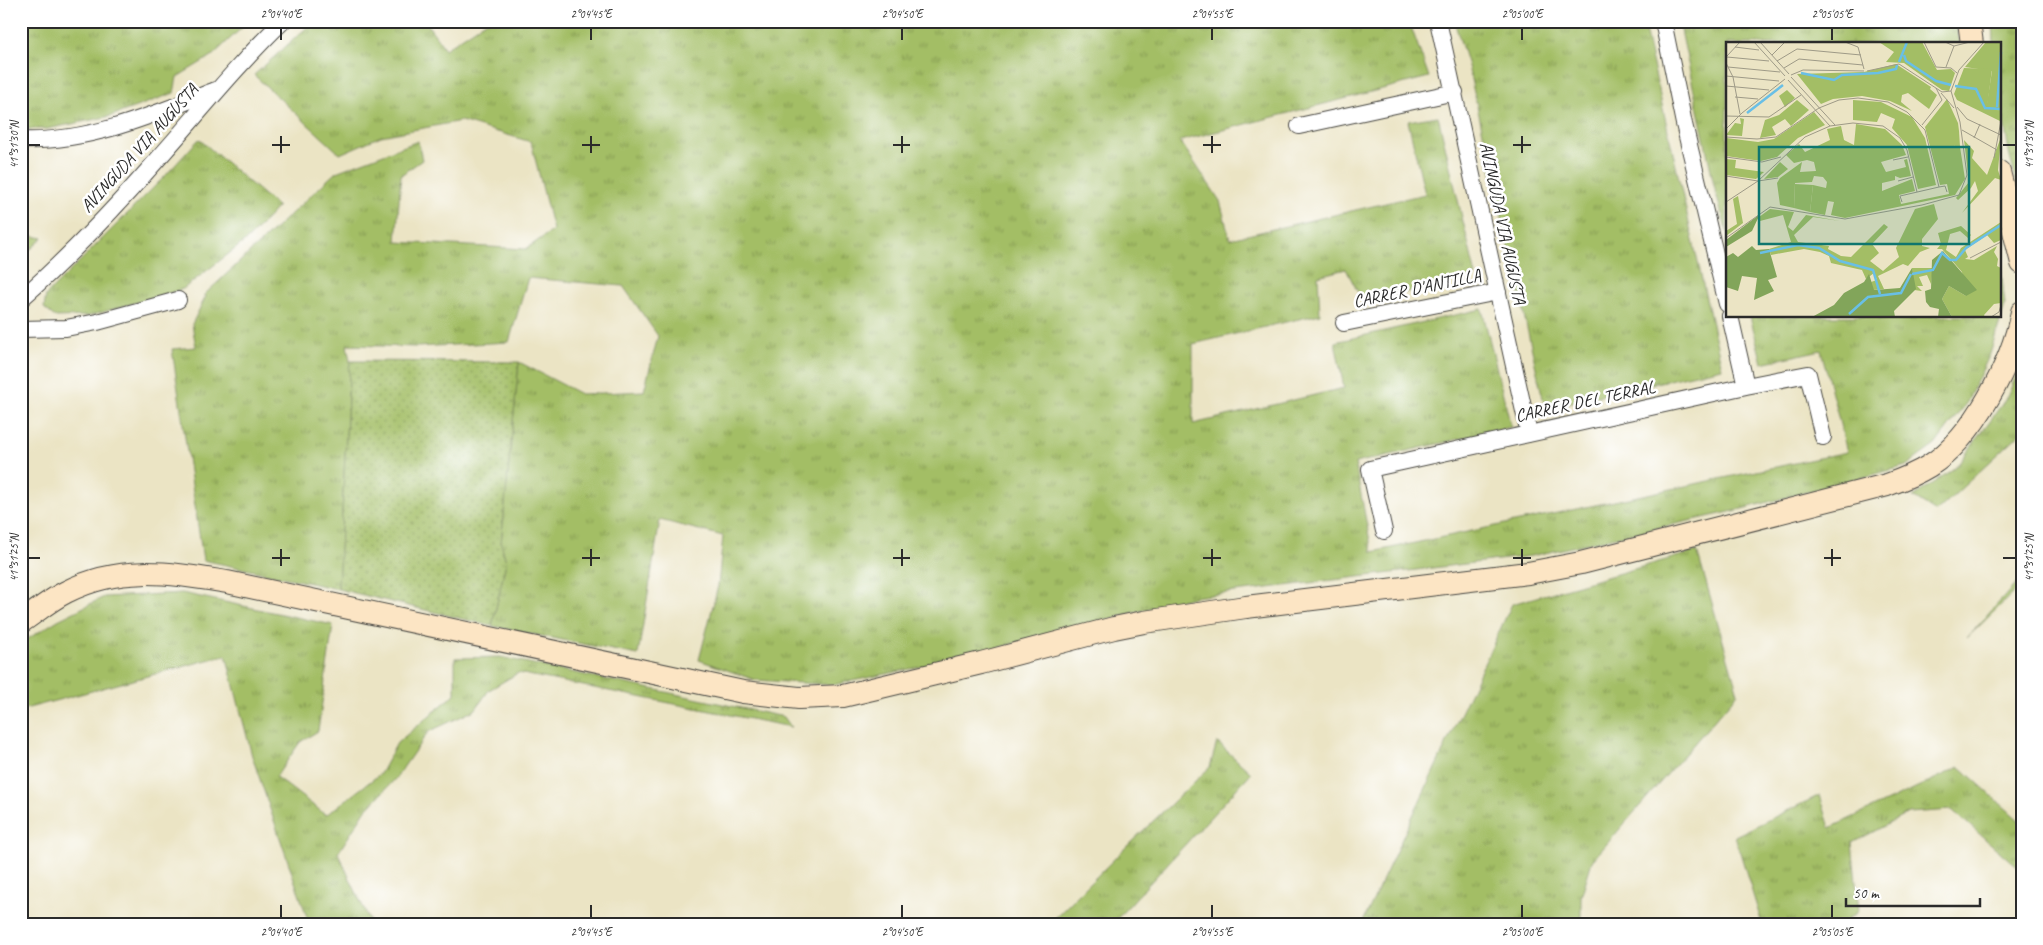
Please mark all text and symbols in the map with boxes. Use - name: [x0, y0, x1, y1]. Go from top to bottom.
- text: 2°04'40"E: [261, 6, 303, 22]
- text: 2°04'45"E: [571, 6, 613, 22]
- text: 2°04'50"E: [882, 6, 924, 22]
- text: 2°04'55"E: [1192, 6, 1234, 22]
- text: 2°05'00"E: [1502, 6, 1544, 22]
- text: 2°05'05"E: [1812, 6, 1854, 22]
- inset map: [1726, 42, 2000, 318]
- street label: AVINGUDA VIA AUGUSTA: [76, 78, 203, 217]
- text: 41°31'30"N: [6, 120, 22, 169]
- text: 41°31'30"N: [2021, 120, 2037, 169]
- street label: AVINGUDA VIA AUGUSTA: [1475, 140, 1531, 307]
- street label: CARRER D'ANTILLA: [1351, 264, 1484, 312]
- street label: CARRER DEL TERRAL: [1513, 375, 1658, 427]
- text: 41°31'25"N: [6, 533, 22, 582]
- text: 41°31'25"N: [2021, 533, 2037, 582]
- scale bar: [1846, 875, 1979, 907]
- text: 50 m: [1853, 884, 1880, 903]
- text: 2°04'40"E: [261, 924, 303, 940]
- text: 2°04'45"E: [571, 924, 613, 940]
- text: 2°04'50"E: [882, 924, 924, 940]
- text: 2°04'55"E: [1192, 924, 1234, 940]
- text: 2°05'00"E: [1502, 924, 1544, 940]
- text: 2°05'05"E: [1812, 924, 1854, 940]

